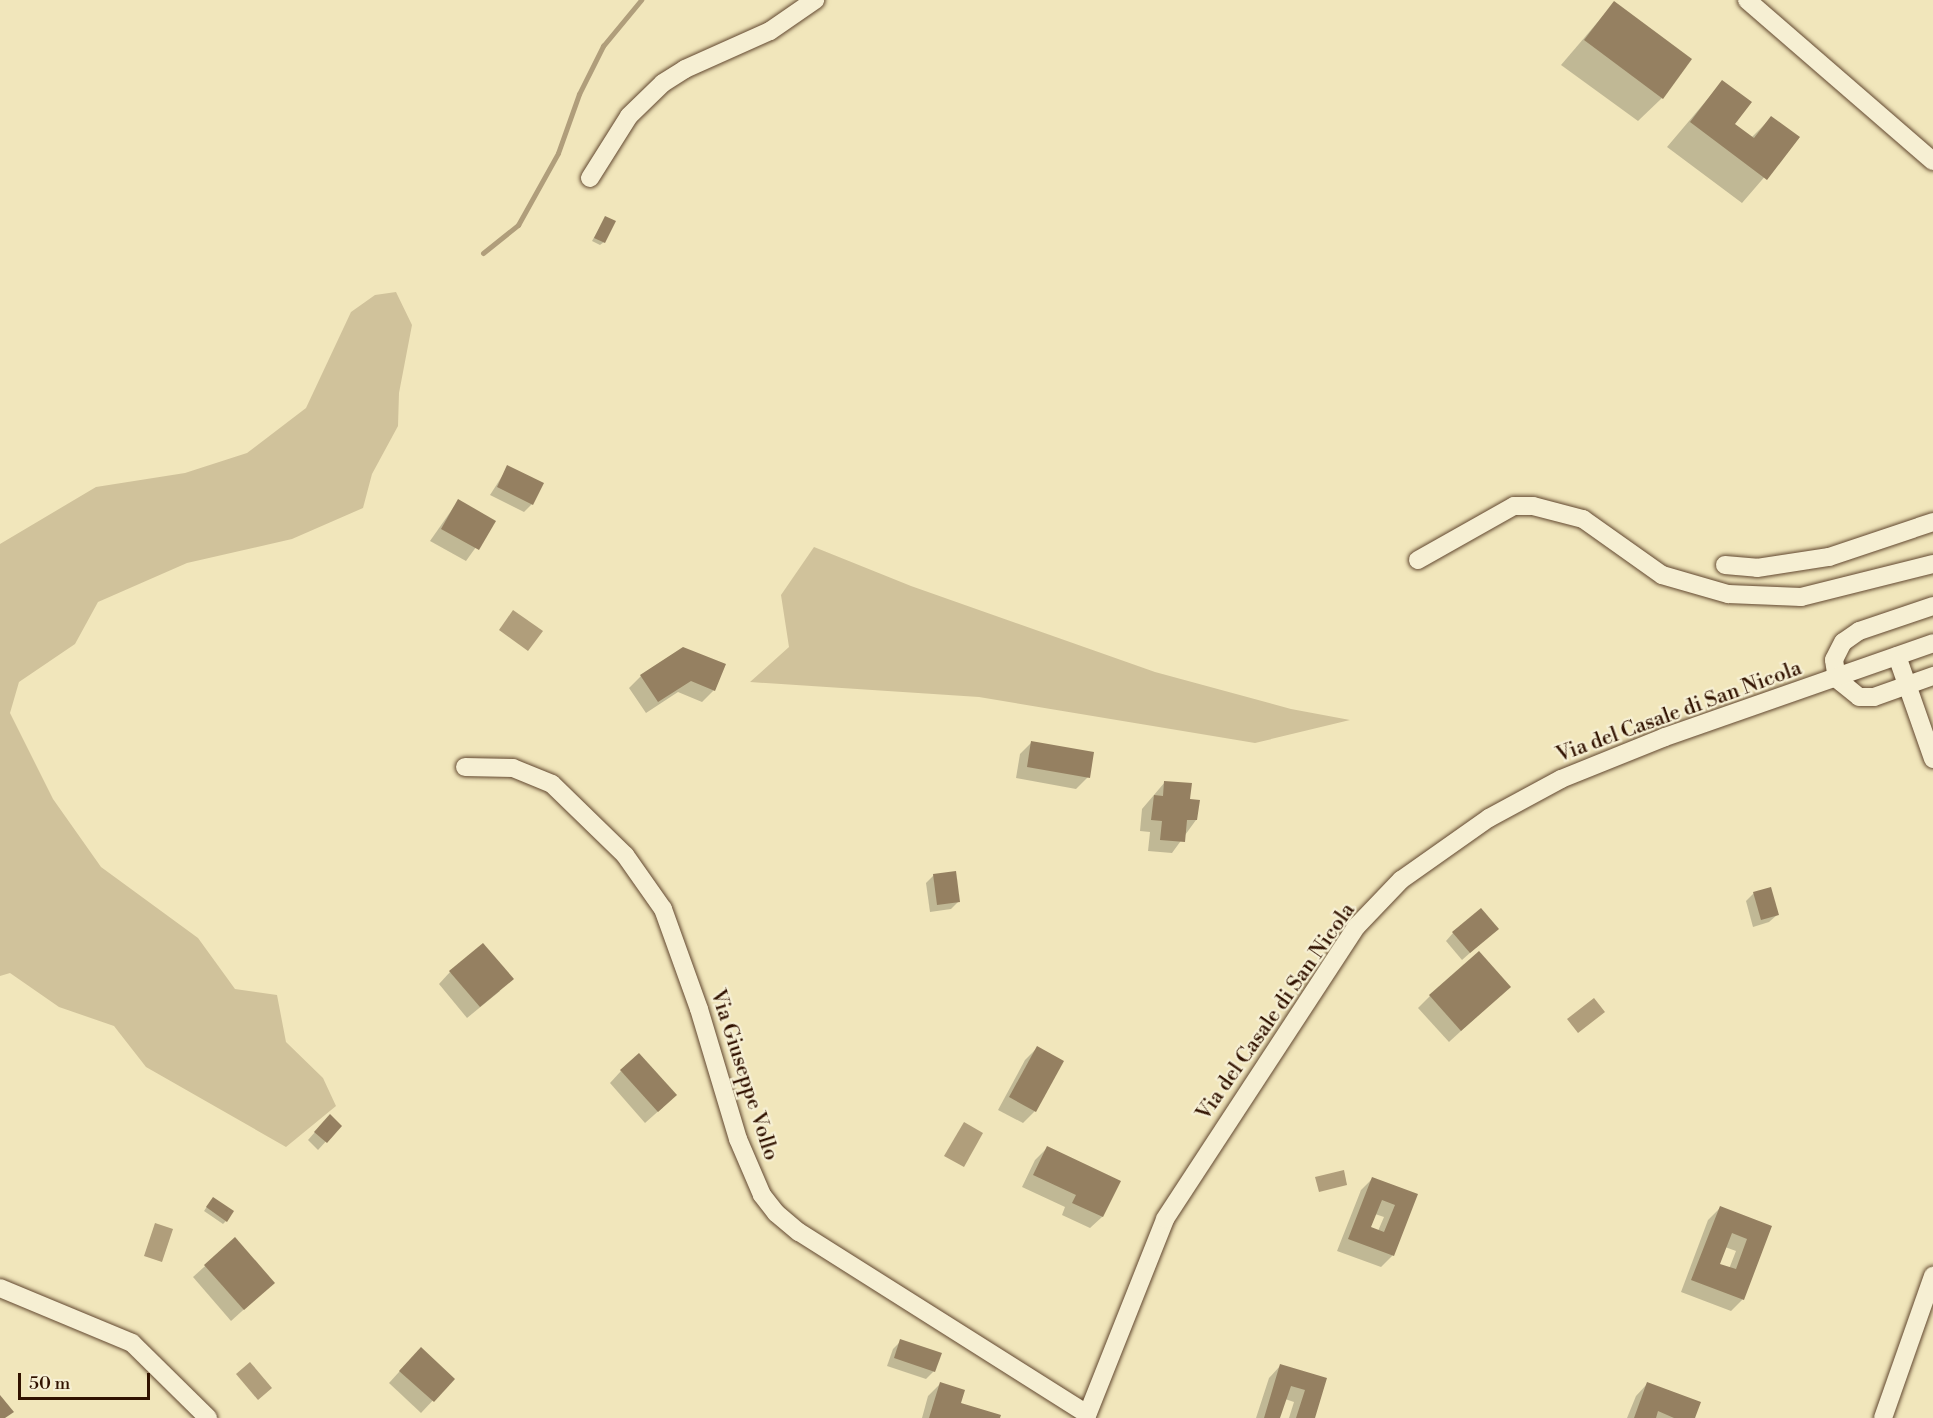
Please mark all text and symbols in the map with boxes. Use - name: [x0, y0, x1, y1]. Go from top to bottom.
- street label: Via del Casale di San Nicola: [1553, 656, 1805, 768]
- street label: Via del Casale di San Nicola: [1191, 899, 1361, 1125]
- street label: Via Giuseppe Vollo: [704, 986, 784, 1164]
- scale bar: [21, 1361, 153, 1399]
- text: 50 m: [29, 1372, 70, 1395]

